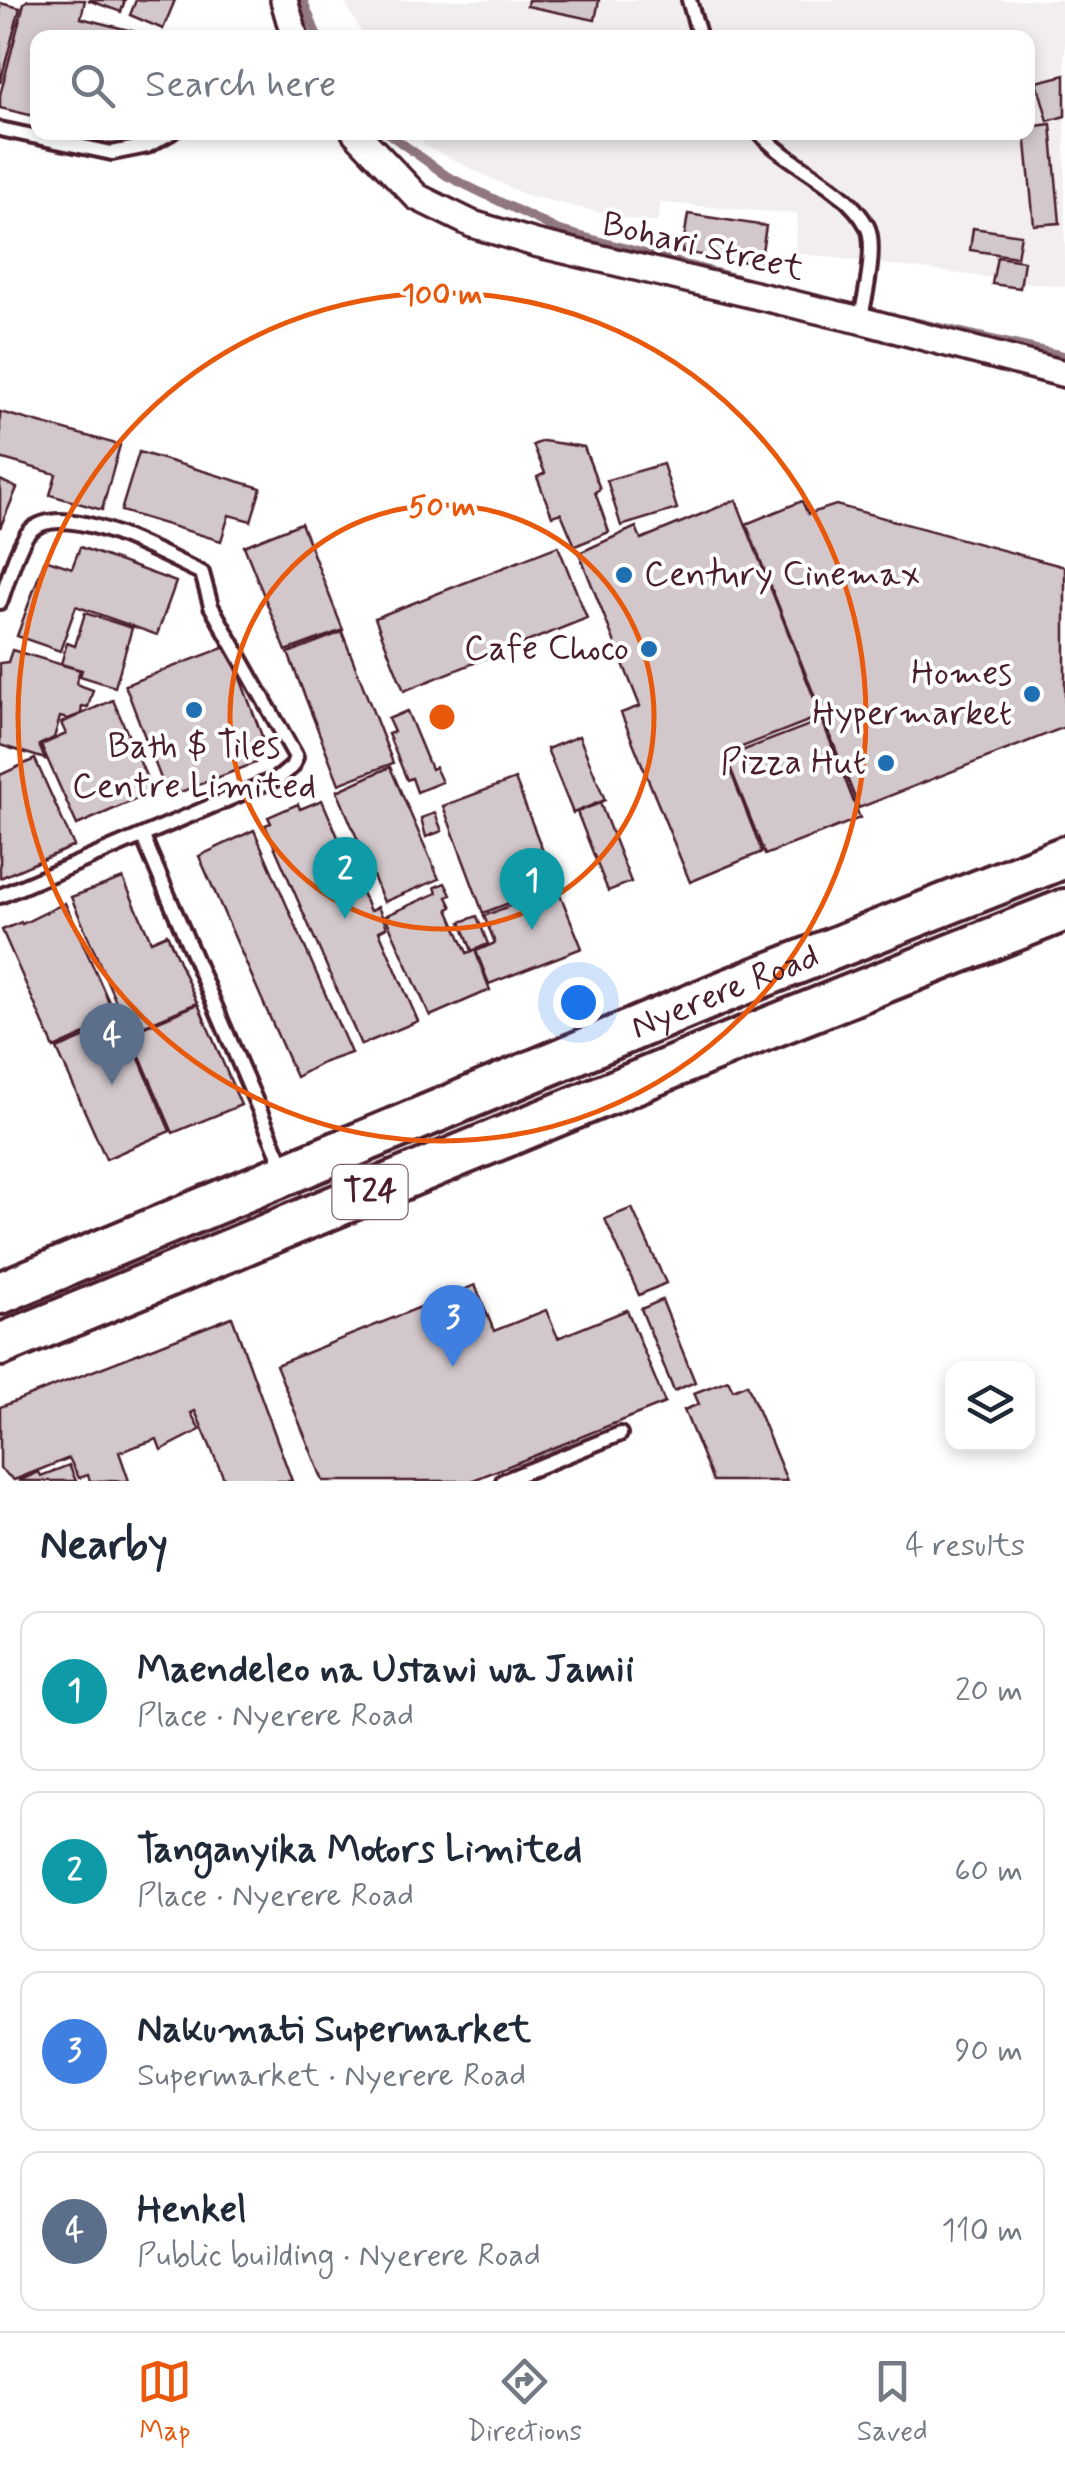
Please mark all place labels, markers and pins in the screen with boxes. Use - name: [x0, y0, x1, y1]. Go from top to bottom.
- place label: Century Cinemax: [644, 552, 920, 598]
- marker: Century Cinemax: [613, 564, 635, 586]
- place label: Cafe Choco: [464, 626, 629, 672]
- marker: Cafe Choco: [638, 638, 660, 660]
- place label: Homes Hypermarket: [812, 651, 1012, 737]
- marker: Homes Hypermarket: [1021, 683, 1043, 705]
- marker: Bath $ Tiles Centre Limited: [183, 699, 205, 721]
- centre of rings: [424, 699, 460, 735]
- place label: Bath $ Tiles Centre Limited: [72, 724, 316, 810]
- place label: Pizza Hut: [721, 740, 866, 786]
- marker: Pizza Hut: [875, 752, 897, 774]
- pin: 2: [312, 836, 378, 919]
- pin: 1: [500, 848, 564, 930]
- pin: 4: [80, 1002, 144, 1085]
- pin: 3: [420, 1284, 486, 1367]

